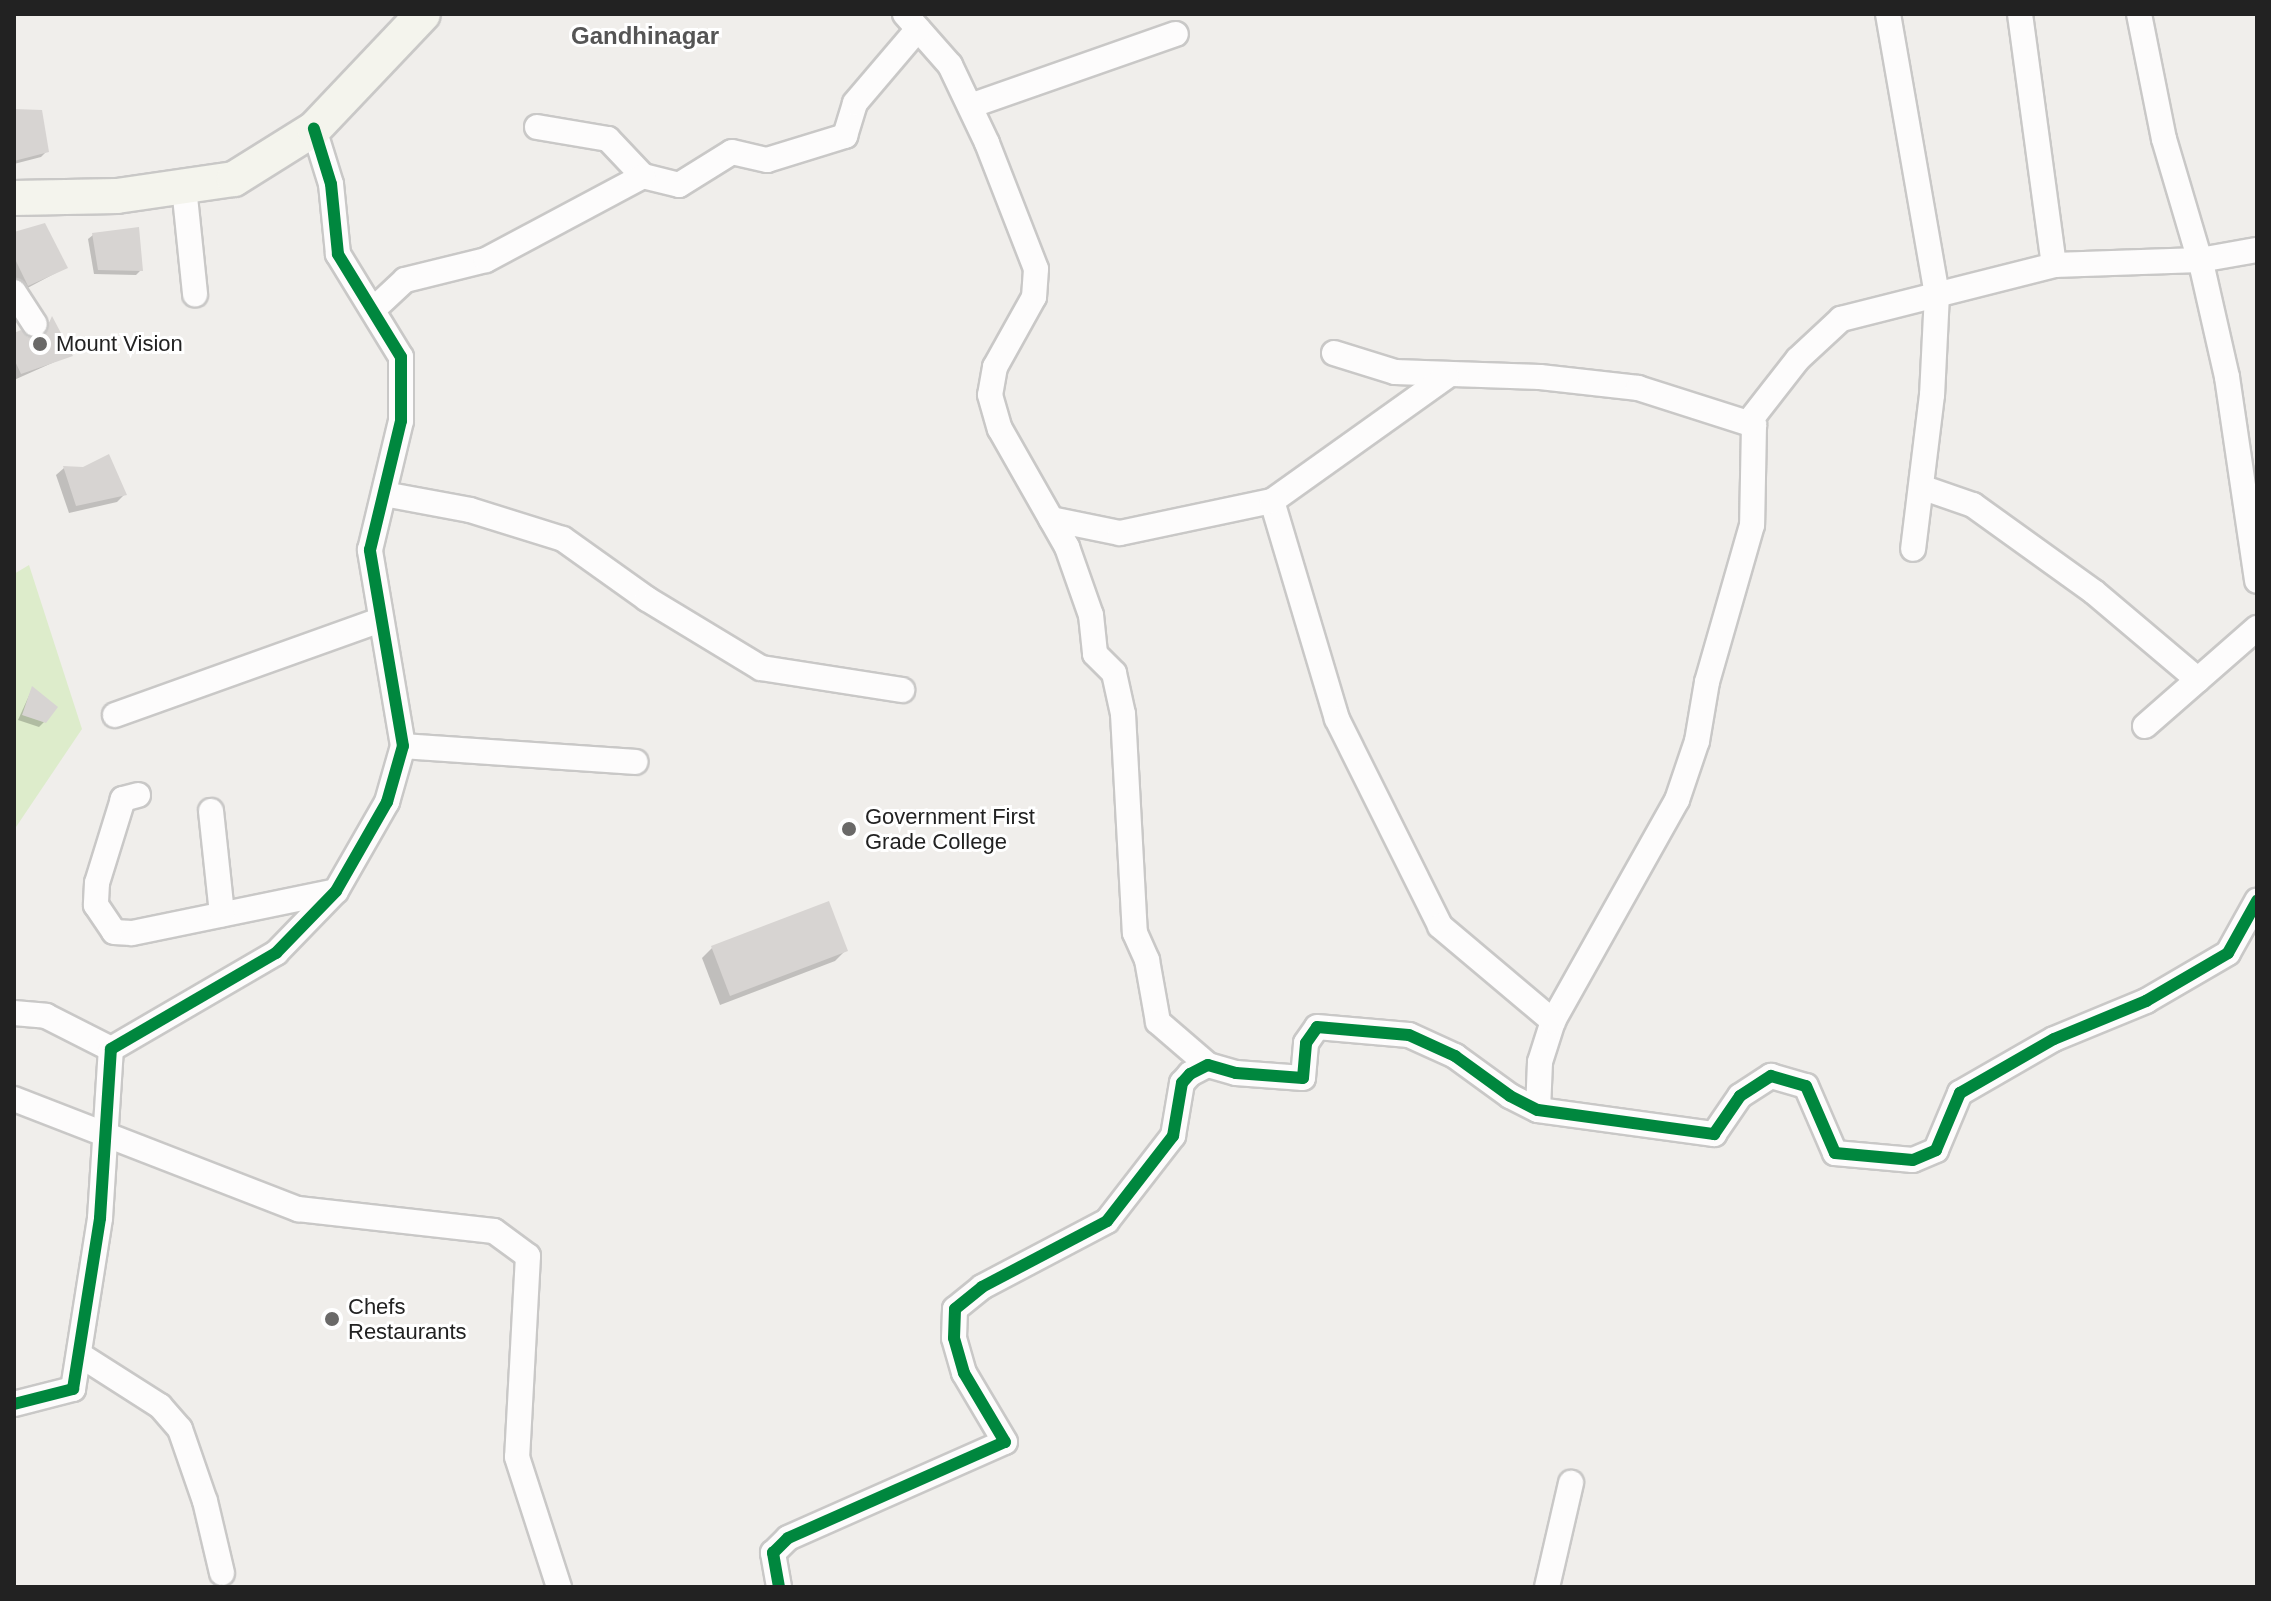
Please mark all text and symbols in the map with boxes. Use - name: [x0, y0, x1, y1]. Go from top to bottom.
- district label: Gandhinagar: [571, 22, 719, 50]
- place label: Mount Vision: [56, 331, 183, 357]
- marker: Mount Vision: [31, 335, 49, 353]
- place label: Government First Grade College: [865, 803, 1035, 854]
- marker: Government First Grade College: [840, 820, 858, 838]
- place label: Chefs Restaurants: [348, 1293, 467, 1344]
- marker: Chefs Restaurants: [323, 1310, 341, 1328]

